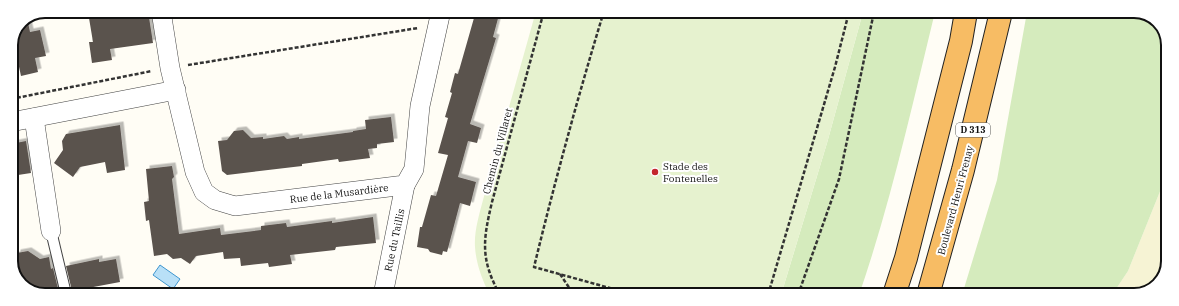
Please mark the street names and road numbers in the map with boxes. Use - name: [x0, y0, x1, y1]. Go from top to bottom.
- street label: Chemin du Villaret: [480, 106, 515, 196]
- road number: D 313: [956, 123, 990, 137]
- street label: Boulevard Henri Frenay: [935, 143, 977, 256]
- street label: Rue de la Musardière: [289, 181, 389, 206]
- street label: Rue du Taillis: [381, 207, 408, 273]

